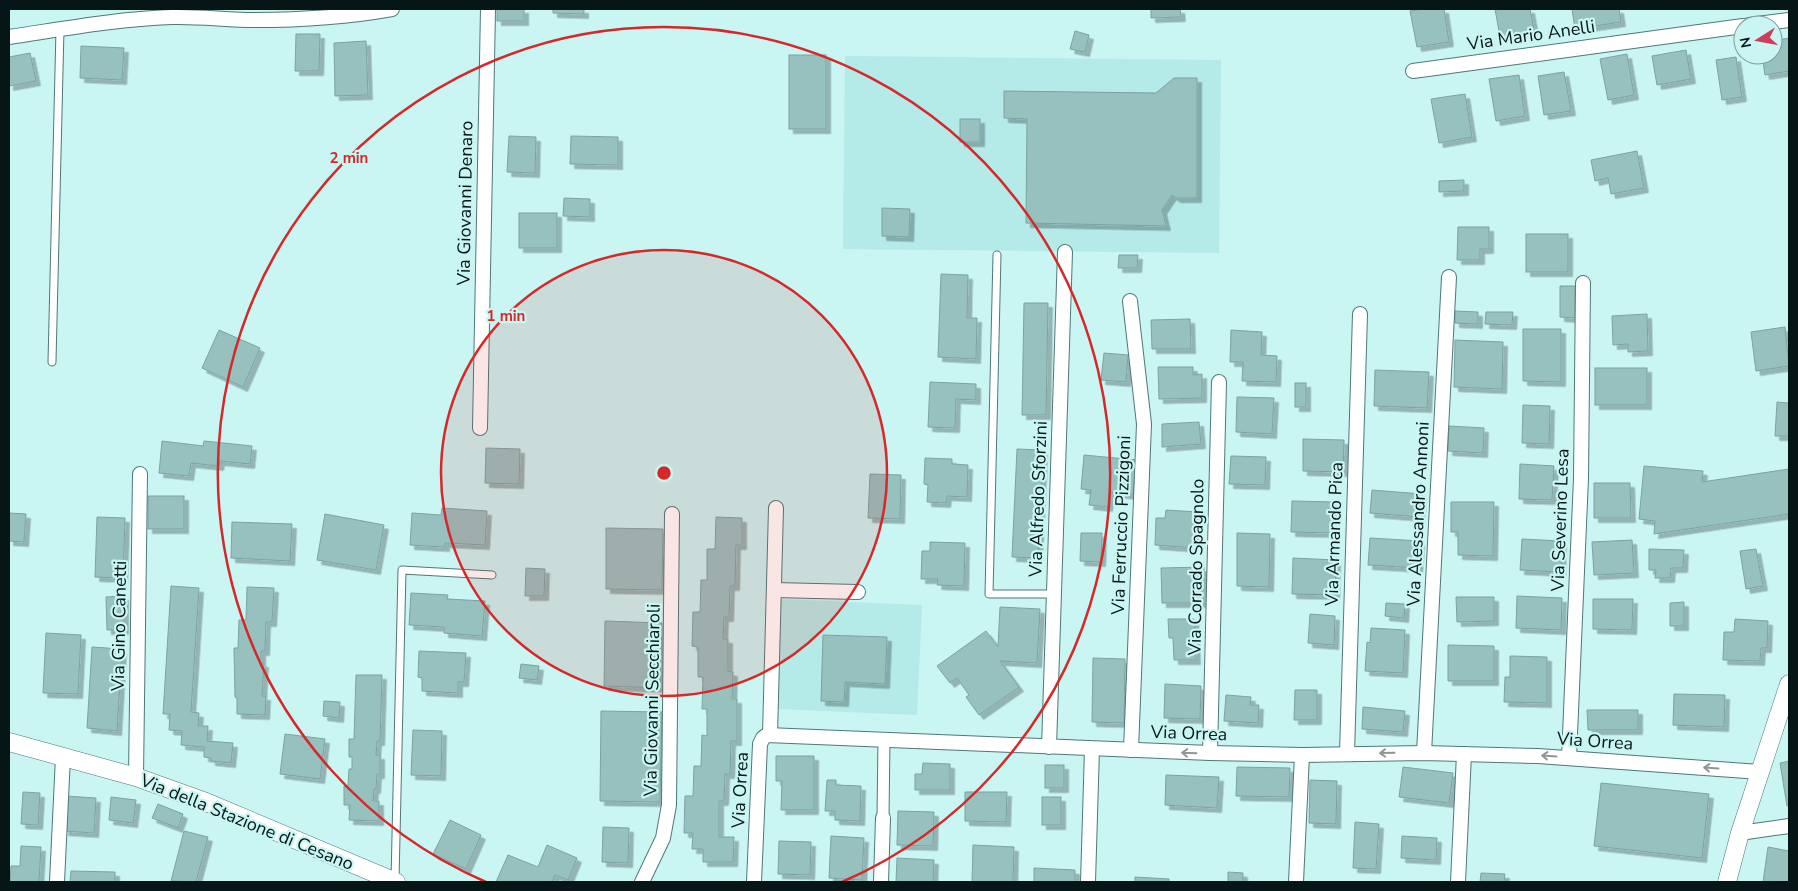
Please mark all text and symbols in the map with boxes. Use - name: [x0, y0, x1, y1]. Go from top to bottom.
- street label: Via Mario Anelli: [1465, 14, 1596, 56]
- north arrow: [1733, 15, 1783, 65]
- text: N: [1735, 35, 1756, 49]
- street label: Via Giovanni Denaro: [452, 120, 478, 287]
- text: 2 min: [330, 148, 368, 168]
- text: 1 min: [487, 306, 525, 326]
- street label: Via Alfredo Sforzini: [1023, 420, 1053, 579]
- street label: Via Alessandro Annoni: [1401, 421, 1435, 608]
- street label: Via Ferruccio Pizzigoni: [1106, 435, 1136, 616]
- street label: Via Severino Lesa: [1545, 448, 1574, 593]
- street label: Via Armando Pica: [1319, 462, 1349, 607]
- centre of rings: [655, 464, 673, 482]
- street label: Via Corrado Spagnolo: [1182, 478, 1210, 657]
- street label: Via Gino Canetti: [106, 561, 132, 692]
- street label: Via Giovanni Secchiaroli: [638, 603, 666, 798]
- street label: Via Orrea: [1149, 720, 1228, 746]
- street label: Via Orrea: [1555, 726, 1634, 756]
- one-way arrow: [1181, 748, 1197, 757]
- one-way arrow: [1379, 749, 1395, 758]
- street label: Via Orrea: [726, 751, 754, 830]
- one-way arrow: [1541, 752, 1557, 761]
- one-way arrow: [1703, 763, 1719, 773]
- street label: Via della Stazione di Cesano: [136, 768, 357, 876]

